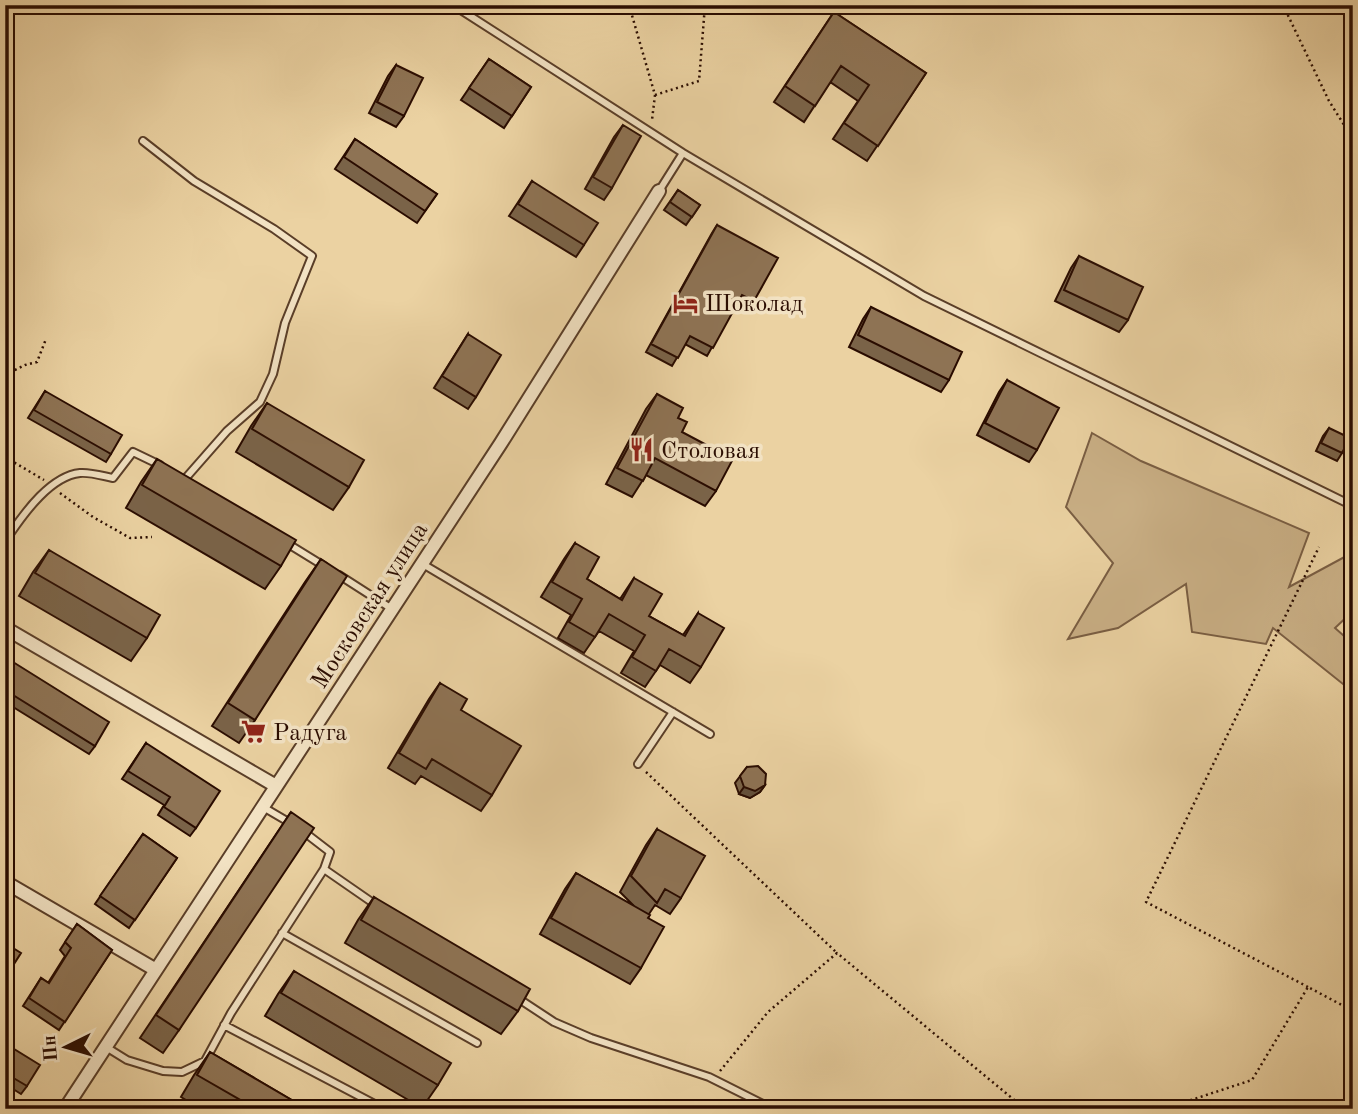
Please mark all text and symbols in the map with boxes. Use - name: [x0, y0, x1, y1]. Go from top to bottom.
- hotel icon: Шоколад: [671, 289, 699, 317]
- place label: Шоколад: [705, 293, 803, 317]
- restaurant icon: Столовая: [627, 436, 655, 464]
- place label: Столовая: [661, 440, 760, 464]
- street label: Московская улица: [308, 519, 433, 694]
- supermarket icon: Радуга: [239, 718, 267, 746]
- place label: Радуга: [273, 722, 347, 746]
- north arrow: [32, 1012, 102, 1082]
- text: Пн: [41, 1034, 62, 1062]

